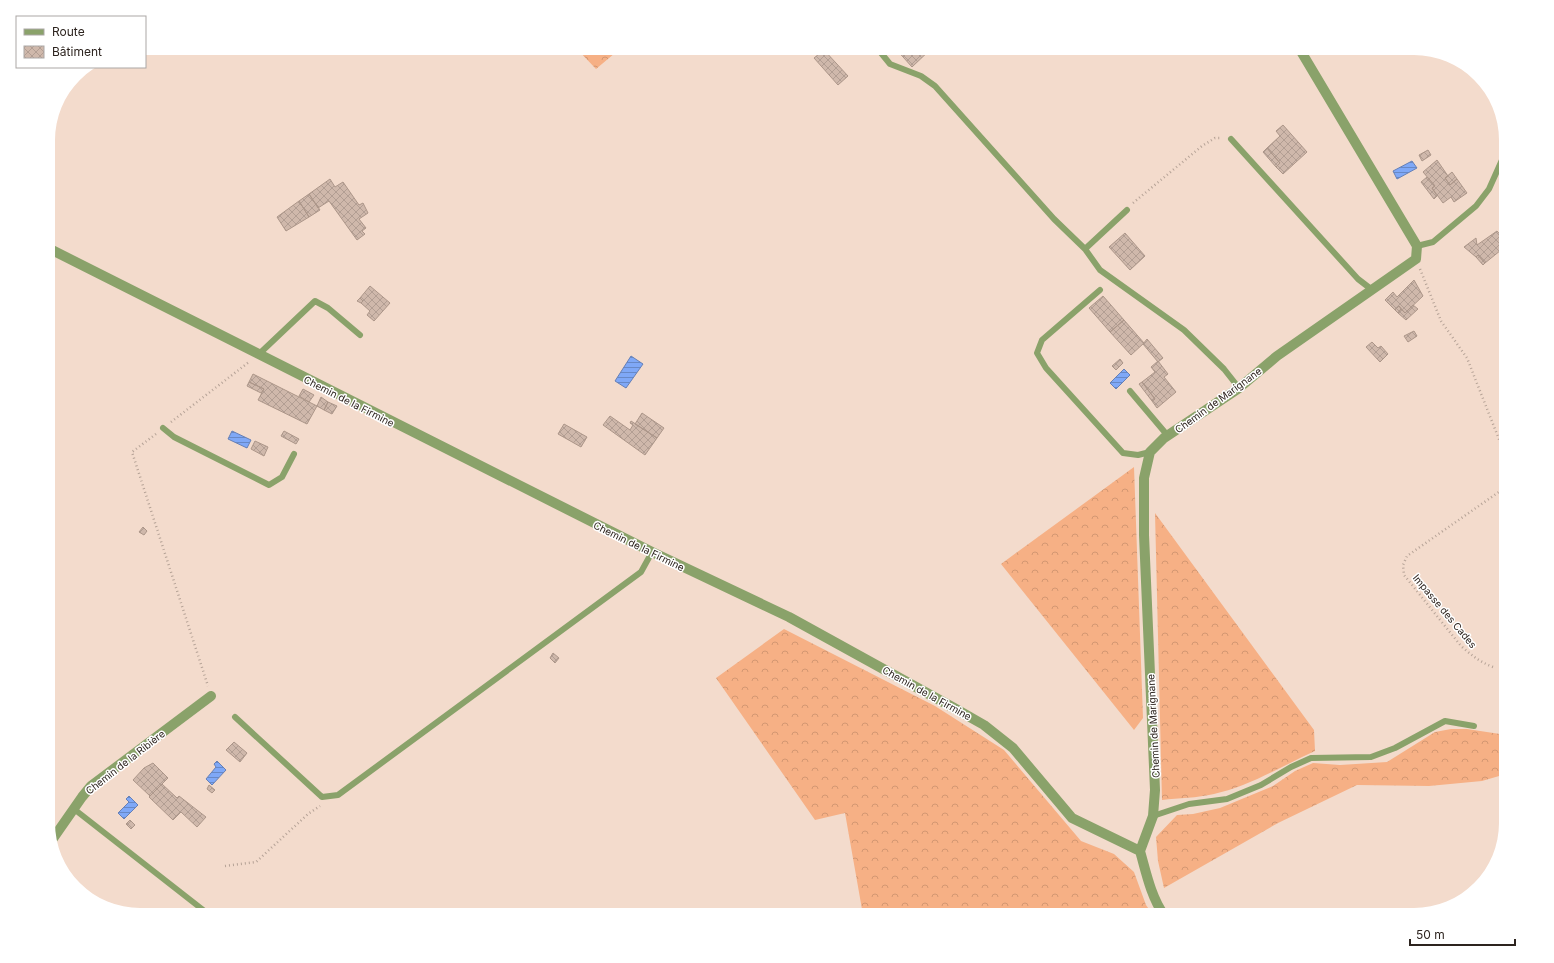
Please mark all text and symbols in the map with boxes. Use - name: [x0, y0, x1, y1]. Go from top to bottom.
- legend: [16, 16, 146, 68]
- text: Route: [52, 24, 85, 39]
- text: Bâtiment: [52, 44, 102, 59]
- street label: Chemin de Marignane: [1172, 364, 1264, 435]
- street label: Chemin de la Firmine: [302, 373, 396, 429]
- street label: Chemin de la Firmine: [592, 519, 687, 573]
- street label: Impasse des Cades: [1411, 572, 1479, 650]
- street label: Chemin de la Firmine: [880, 664, 974, 723]
- street label: Chemin de Marignane: [1144, 674, 1162, 778]
- street label: Chemin de la Ribière: [83, 727, 167, 797]
- scale bar: [1410, 921, 1515, 947]
- text: 50 m: [1416, 927, 1445, 942]

